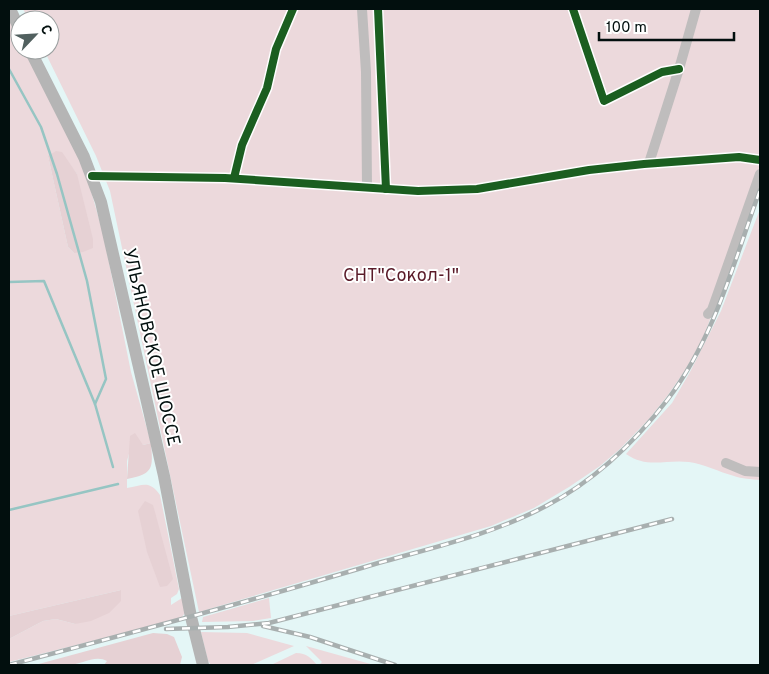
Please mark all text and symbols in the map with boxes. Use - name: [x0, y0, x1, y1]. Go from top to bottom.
- north arrow: [10, 10, 60, 60]
- scale bar: [599, 10, 734, 42]
- text: 100 m: [606, 19, 647, 38]
- text: С: [36, 22, 55, 38]
- street label: УЛЬЯНОВСКОЕ ШОССЕ: [117, 246, 185, 449]
- park label: СНТ"Сокол-1": [343, 265, 459, 288]

